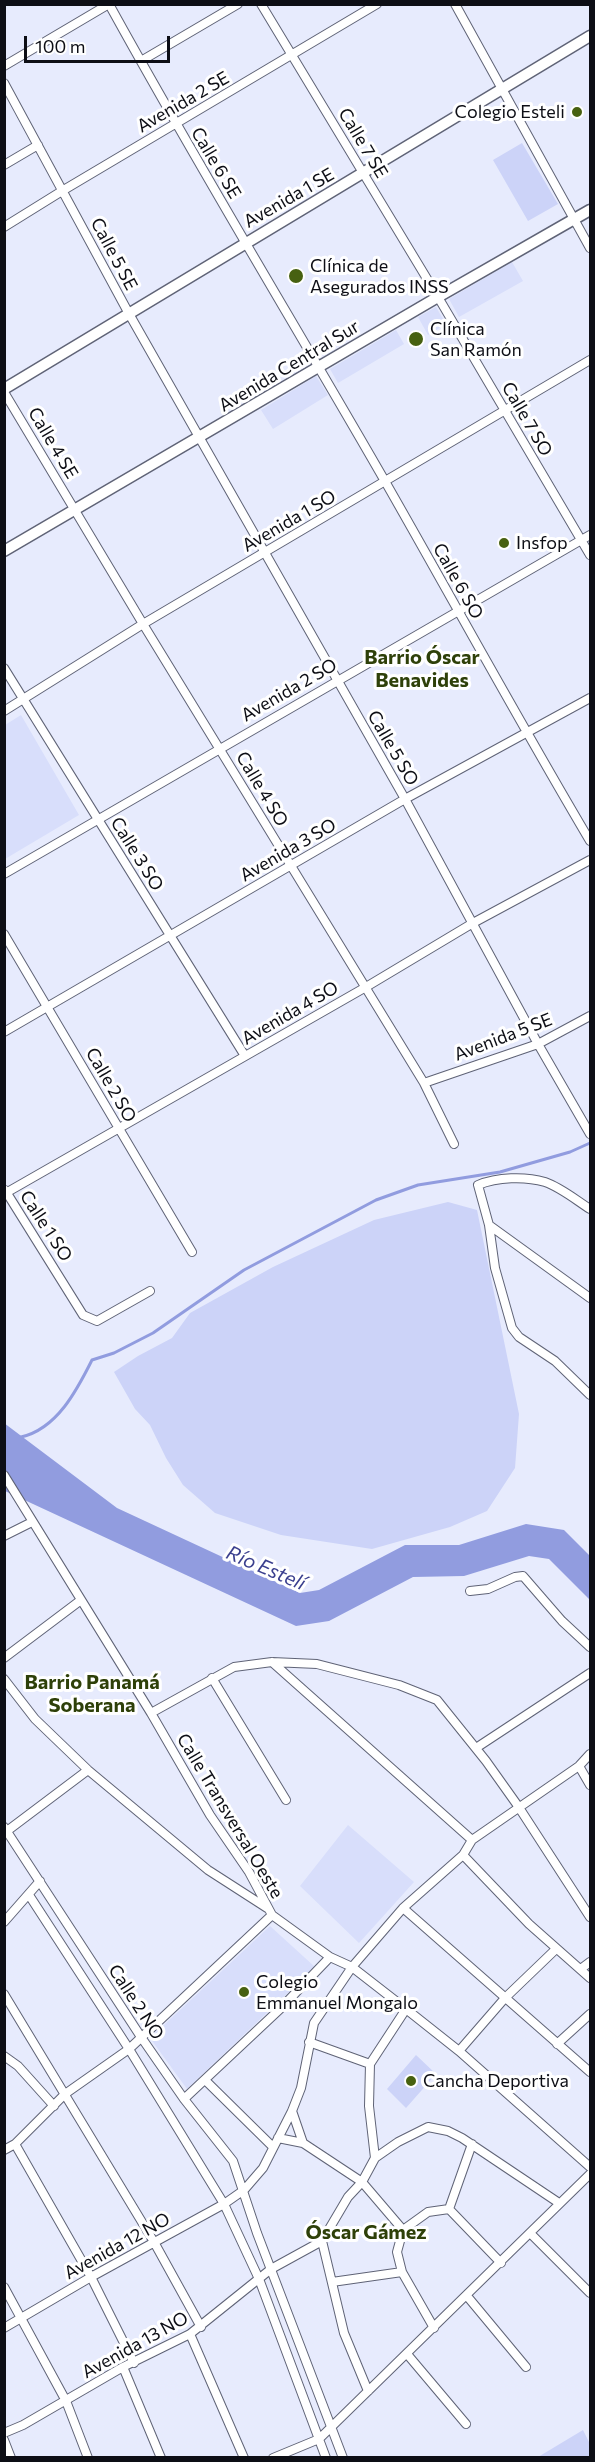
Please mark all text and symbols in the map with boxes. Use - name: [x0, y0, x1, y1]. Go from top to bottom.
- scale bar: [27, 24, 172, 62]
- text: 100 m: [35, 35, 85, 57]
- street label: Avenida 2 SE: [133, 67, 233, 137]
- place label: Colegio Esteli: [455, 101, 565, 123]
- street label: Calle 7 SE: [334, 104, 392, 182]
- marker: Colegio Esteli: [570, 105, 584, 119]
- street label: Calle 6 SE: [186, 123, 246, 203]
- street label: Avenida 1 SE: [240, 163, 338, 233]
- street label: Calle 5 SE: [86, 214, 142, 294]
- place label: Clínica de Asegurados INSS: [310, 255, 449, 298]
- marker: Clínica de Asegurados INSS: [287, 267, 305, 285]
- street label: Avenida Central Sur: [215, 316, 363, 416]
- place label: Clínica San Ramón: [430, 318, 522, 360]
- marker: Clínica San Ramón: [407, 330, 425, 348]
- street label: Calle 7 SO: [497, 378, 557, 460]
- street label: Calle 4 SE: [23, 403, 83, 483]
- street label: Avenida 1 SO: [238, 485, 340, 557]
- place label: Insfop: [516, 532, 568, 554]
- marker: Insfop: [497, 536, 511, 550]
- street label: Calle 6 SO: [428, 539, 488, 623]
- district label: Barrio Óscar Benavides: [364, 645, 480, 692]
- street label: Avenida 2 SO: [237, 654, 341, 726]
- street label: Calle 5 SO: [363, 707, 423, 789]
- street label: Calle 4 SO: [231, 748, 293, 830]
- street label: Calle 3 SO: [106, 813, 168, 895]
- street label: Avenida 3 SO: [236, 814, 340, 886]
- street label: Avenida 4 SO: [238, 977, 342, 1049]
- street label: Avenida 5 SE: [451, 1008, 555, 1066]
- street label: Calle 2 SO: [81, 1044, 141, 1126]
- street label: Calle 1 SO: [15, 1186, 77, 1266]
- water label: Río Estelí: [223, 1541, 309, 1595]
- district label: Barrio Panamá Soberana: [24, 1670, 160, 1717]
- street label: Calle Transversal Oeste: [172, 1730, 288, 1902]
- street label: Calle 2 NO: [104, 1960, 168, 2044]
- place label: Colegio Emmanuel Mongalo: [256, 1971, 418, 2014]
- marker: Colegio Emmanuel Mongalo: [237, 1985, 251, 1999]
- place label: Cancha Deportiva: [423, 2070, 569, 2092]
- marker: Cancha Deportiva: [404, 2074, 418, 2088]
- street label: Avenida 12 NO: [60, 2208, 174, 2284]
- district label: Óscar Gámez: [305, 2220, 427, 2244]
- street label: Avenida 13 NO: [78, 2307, 192, 2383]

